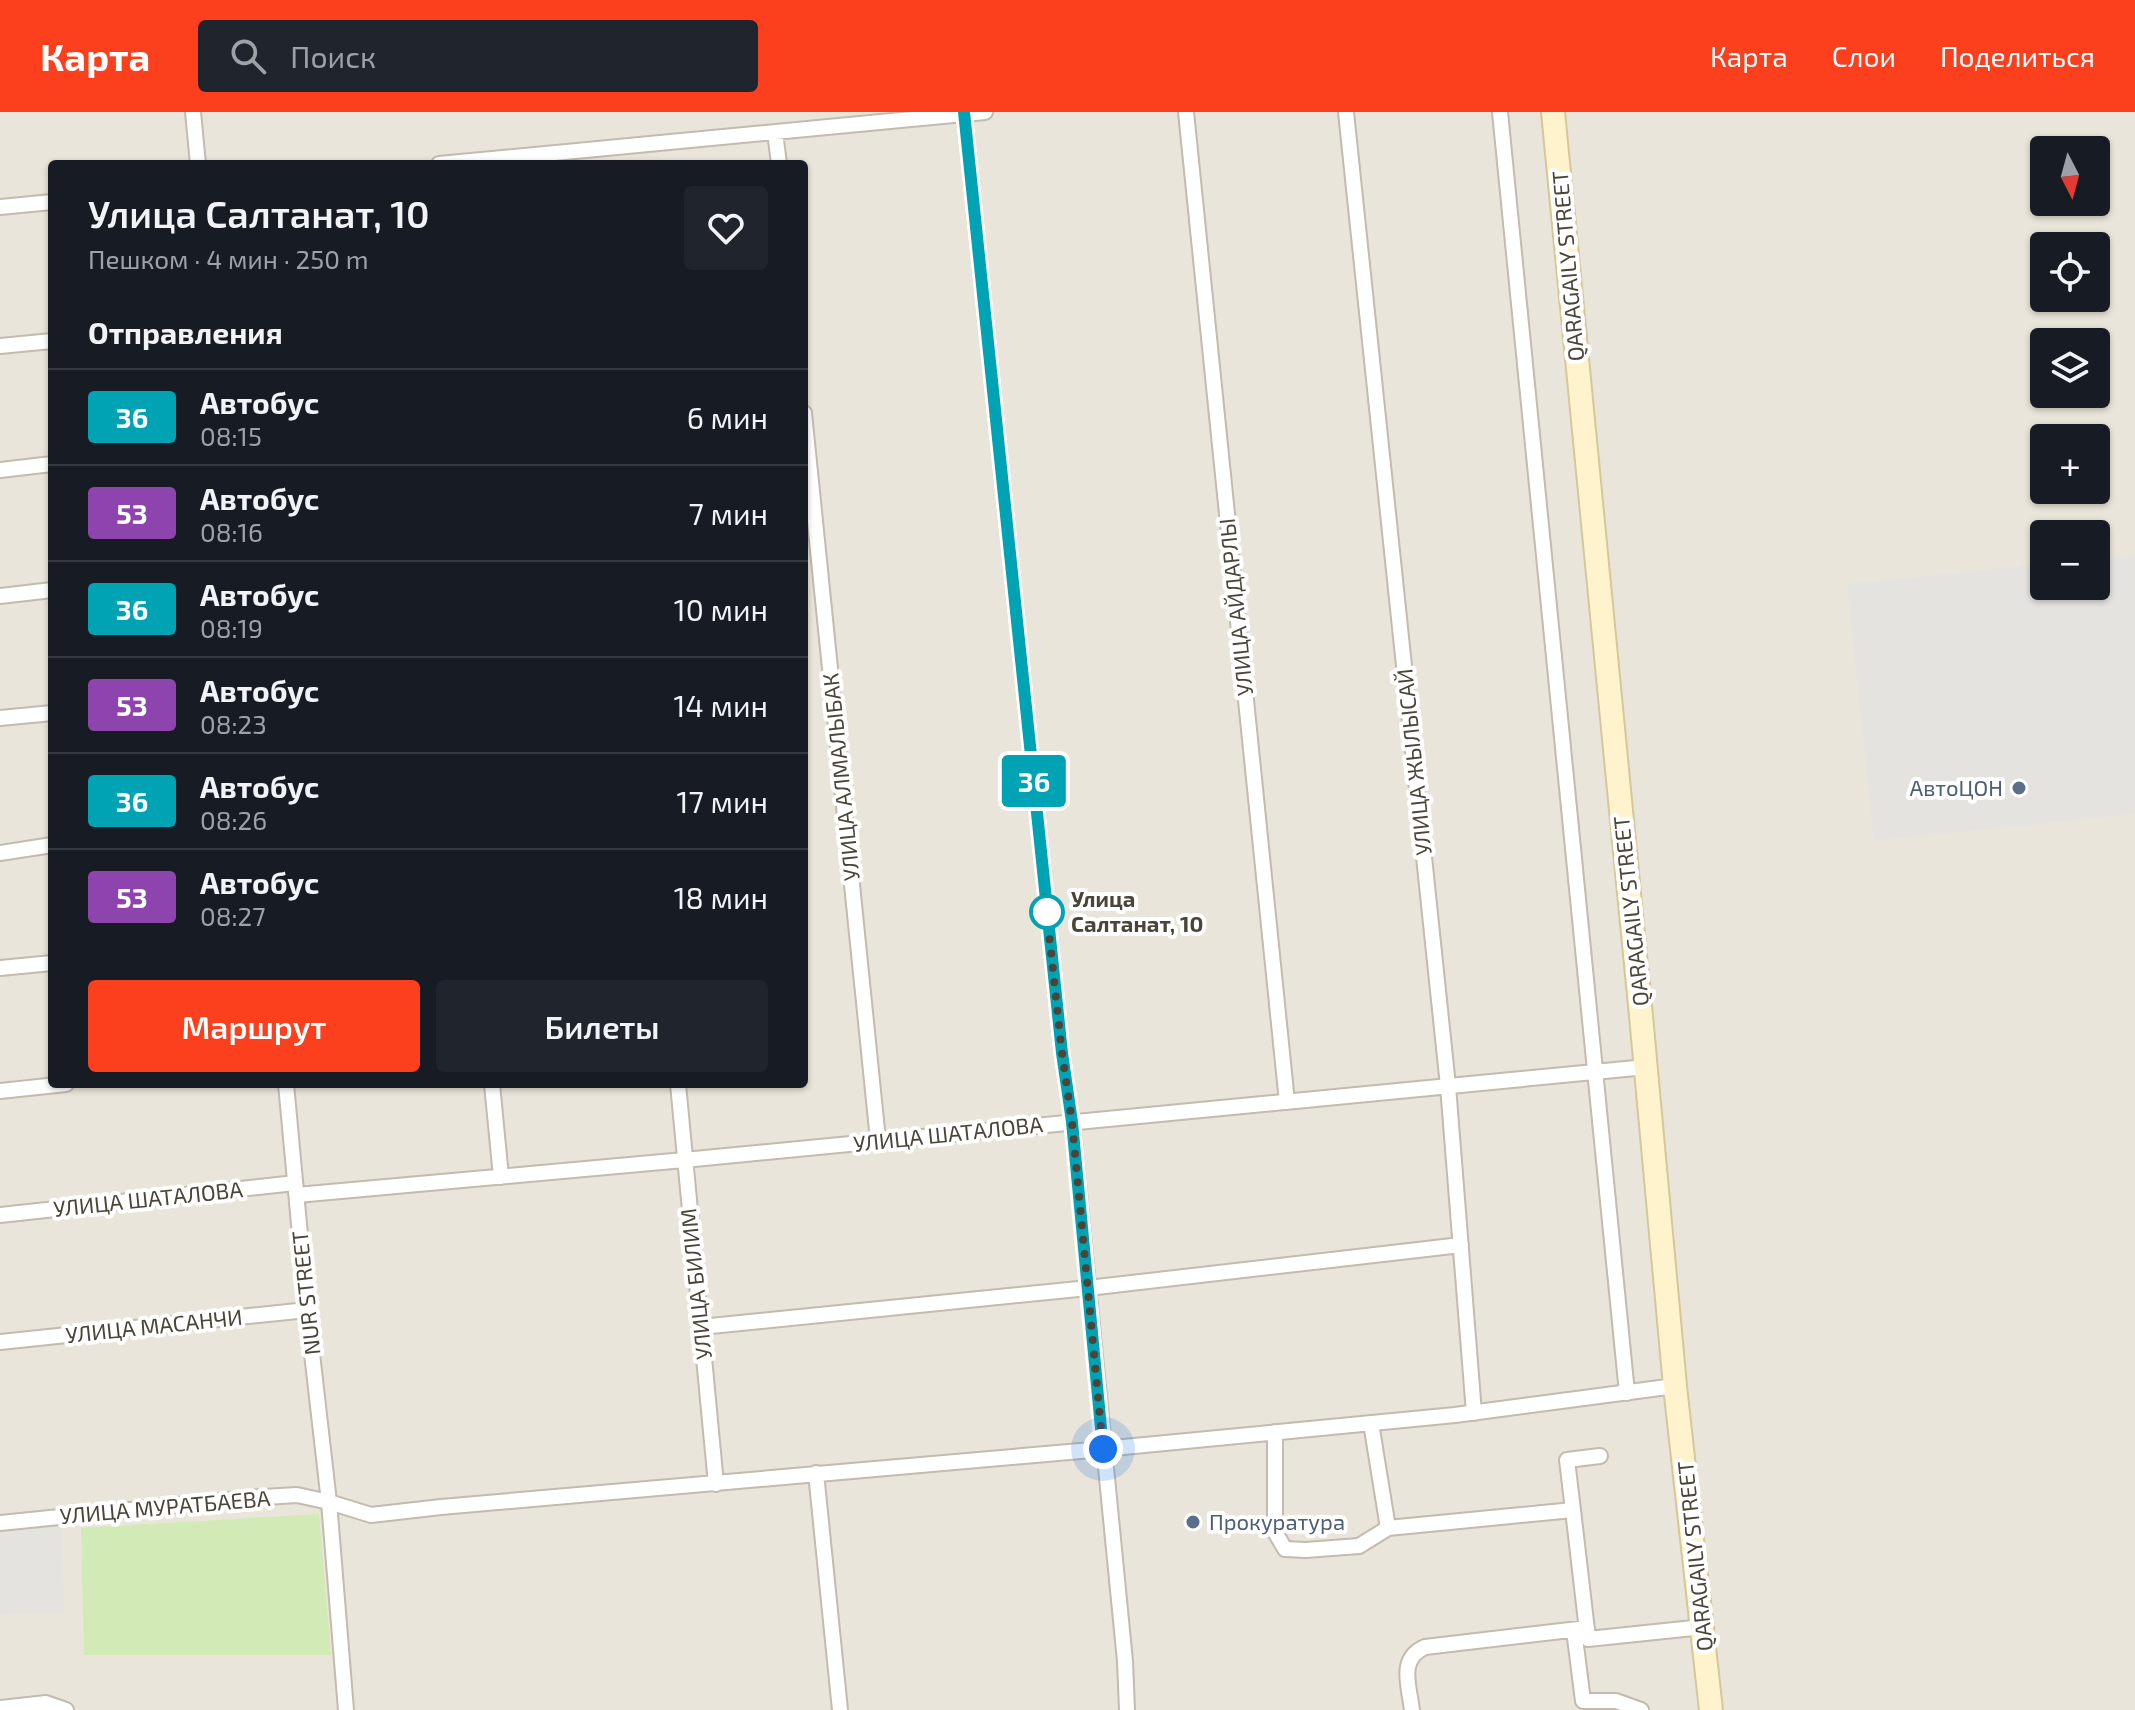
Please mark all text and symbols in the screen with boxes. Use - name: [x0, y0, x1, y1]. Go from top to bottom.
- search box: [198, 20, 758, 92]
- text: Карта: [40, 33, 150, 79]
- icon: search: [226, 34, 270, 78]
- text: Поиск: [290, 38, 376, 74]
- text: Карта: [1710, 39, 1788, 73]
- text: Слои: [1832, 39, 1896, 73]
- text: Поделиться: [1940, 39, 2095, 73]
- north arrow: [2030, 136, 2110, 216]
- map controls: [2030, 136, 2110, 600]
- street label: QARAGAILY STREET: [1546, 170, 1589, 362]
- button: heart: [684, 186, 768, 270]
- text: Улица Салтанат, 10: [88, 190, 430, 236]
- button: locate: [2030, 232, 2110, 312]
- text: Пешком · 4 мин · 250 m: [88, 243, 368, 274]
- text: Отправления: [88, 314, 283, 350]
- button: layers: [2030, 328, 2110, 408]
- text: Автобус: [200, 384, 319, 420]
- text: 6 мин: [687, 399, 768, 435]
- text: 36: [116, 400, 148, 434]
- text: 08:15: [200, 420, 262, 451]
- button: +: [2030, 424, 2110, 504]
- text: Автобус: [200, 480, 319, 516]
- text: 7 мин: [688, 495, 768, 531]
- text: 53: [116, 496, 148, 530]
- text: 08:16: [200, 516, 263, 547]
- street label: УЛИЦА АЙДАРЛЫ: [1213, 517, 1257, 697]
- button: −: [2030, 520, 2110, 600]
- text: Автобус: [200, 576, 319, 612]
- text: 10 мин: [674, 591, 768, 627]
- text: 36: [116, 592, 148, 626]
- text: 08:19: [200, 612, 263, 643]
- street label: УЛИЦА ЖЫЛЫСАЙ: [1390, 667, 1436, 857]
- text: Автобус: [200, 672, 319, 708]
- street label: УЛИЦА АЛМАЛЫБАК: [816, 672, 864, 882]
- text: 14 мин: [673, 687, 768, 723]
- text: 53: [116, 688, 148, 722]
- text: 08:23: [200, 708, 267, 739]
- line badge: 36: [998, 755, 1070, 807]
- text: 36: [1018, 764, 1050, 798]
- text: Автобус: [200, 768, 319, 804]
- place label: АвтоЦОН: [1910, 774, 2003, 800]
- marker: АвтоЦОН: [2010, 779, 2028, 797]
- text: 17 мин: [677, 783, 768, 819]
- text: 36: [116, 784, 148, 818]
- text: 08:26: [200, 804, 267, 835]
- street label: QARAGAILY STREET: [1607, 814, 1654, 1007]
- text: Автобус: [200, 864, 319, 900]
- text: 18 мин: [674, 879, 768, 915]
- text: 53: [116, 880, 148, 914]
- place label: Улица Салтанат, 10: [1071, 885, 1203, 936]
- marker: Улица Салтанат, 10: [1030, 895, 1064, 929]
- text: 08:27: [200, 900, 266, 931]
- button: Маршрут: [88, 980, 420, 1072]
- button: Билеты: [436, 980, 768, 1072]
- street label: УЛИЦА ШАТАЛОВА: [852, 1110, 1044, 1156]
- street label: УЛИЦА ШАТАЛОВА: [52, 1175, 244, 1221]
- street label: УЛИЦА БИЛИМ: [674, 1207, 716, 1361]
- street label: NUR STREET: [286, 1229, 324, 1357]
- street label: УЛИЦА МАСАНЧИ: [64, 1303, 244, 1347]
- your location: [1083, 1429, 1123, 1469]
- street label: QARAGAILY STREET: [1671, 1459, 1718, 1652]
- street label: УЛИЦА МУРАТБАЕВА: [59, 1484, 271, 1528]
- place label: Прокуратура: [1209, 1508, 1345, 1535]
- marker: Прокуратура: [1184, 1513, 1202, 1531]

